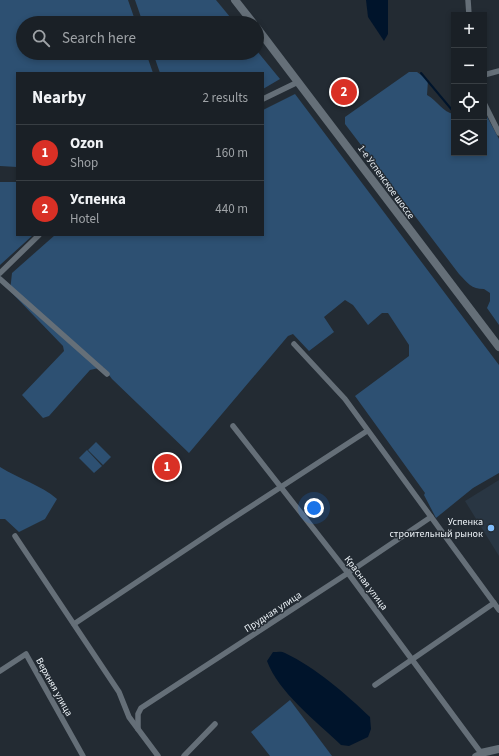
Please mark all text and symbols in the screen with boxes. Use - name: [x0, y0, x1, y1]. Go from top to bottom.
- map controls: [451, 12, 487, 156]
- button: +: [451, 12, 487, 48]
- search box: [16, 16, 264, 60]
- icon: search: [30, 27, 52, 49]
- text: Search here: [62, 28, 136, 49]
- button: −: [451, 48, 487, 84]
- pin: 2: [331, 77, 357, 107]
- button: locate: [451, 84, 487, 120]
- text: Nearby: [32, 86, 86, 110]
- text: 2 results: [203, 89, 248, 107]
- button: layers: [451, 120, 487, 156]
- text: Ozon: [70, 133, 104, 154]
- street label: 1-е Успенское шоссе: [354, 142, 418, 222]
- text: 1: [42, 144, 48, 162]
- text: 160 m: [215, 144, 248, 162]
- text: Shop: [70, 154, 98, 172]
- text: Успенка: [70, 189, 126, 210]
- text: 2: [42, 200, 48, 218]
- text: 440 m: [215, 200, 248, 218]
- text: Hotel: [70, 210, 99, 228]
- pin: 1: [154, 452, 180, 482]
- your location: [304, 498, 324, 518]
- place label: Успенка строительный рынок: [389, 515, 483, 541]
- marker: Успенка строительный рынок: [486, 523, 496, 533]
- street label: Красная улица: [341, 553, 391, 613]
- street label: Прудная улица: [242, 588, 304, 636]
- street label: Верхняя улица: [32, 655, 76, 719]

